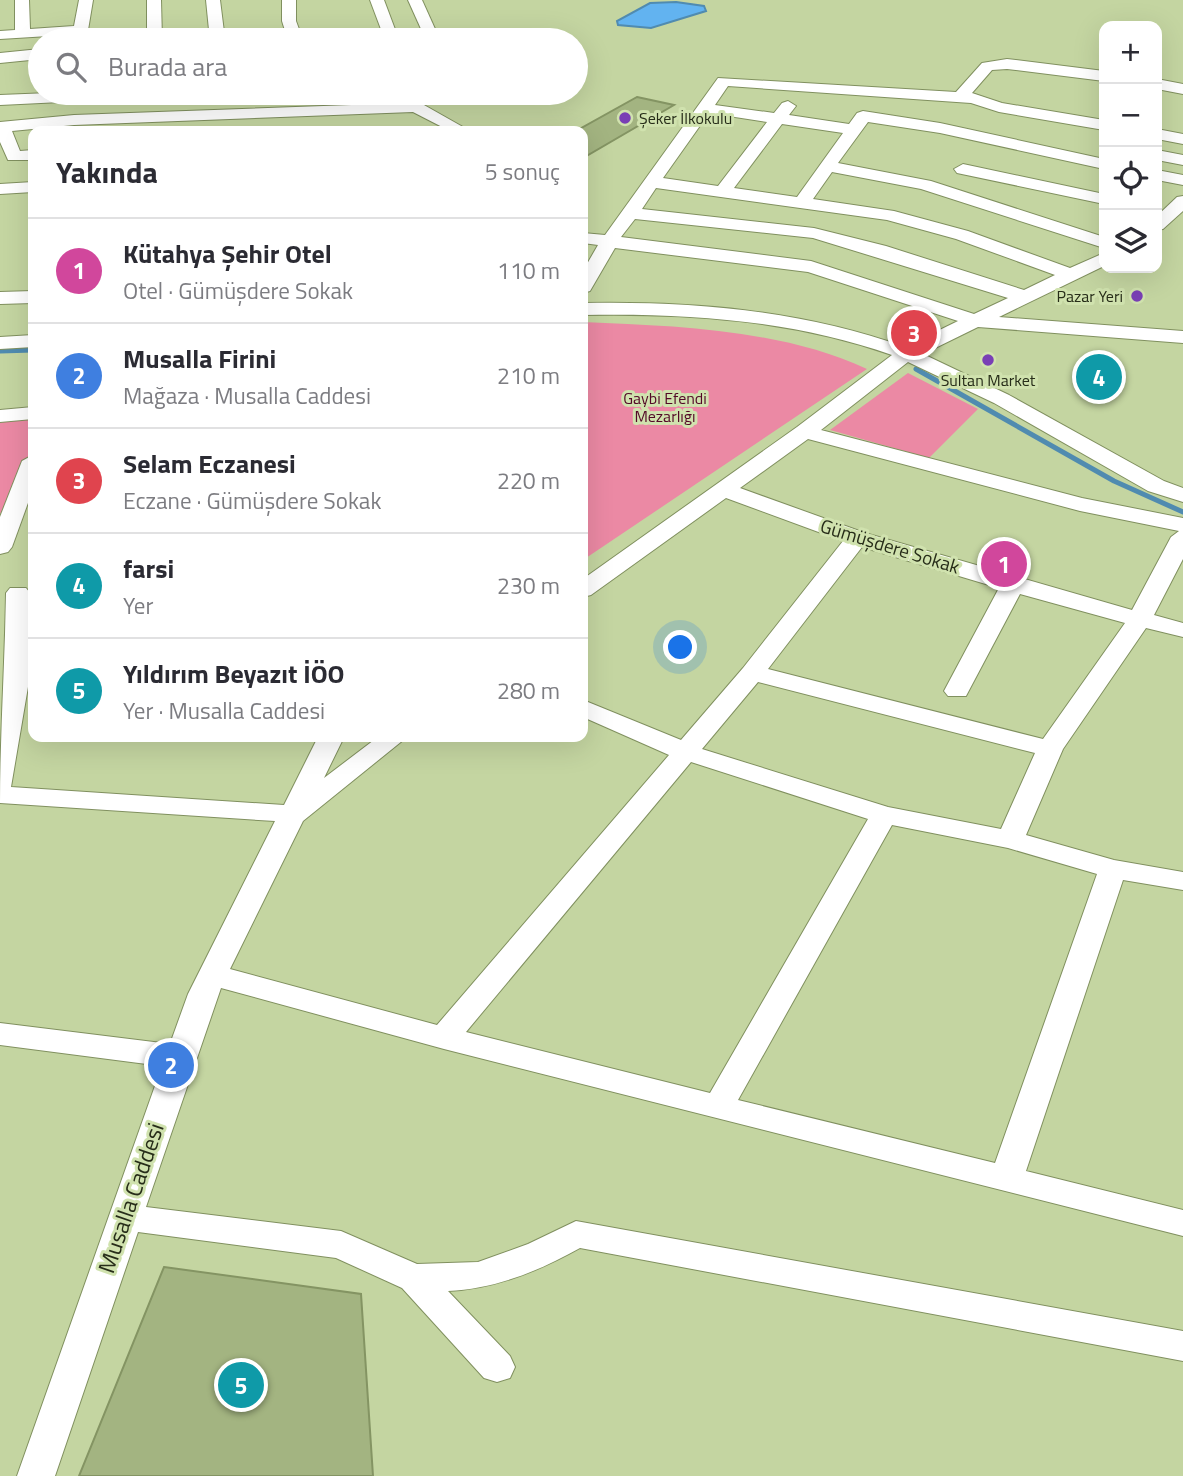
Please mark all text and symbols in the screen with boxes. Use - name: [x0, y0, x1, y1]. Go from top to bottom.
- map controls: [1099, 21, 1162, 273]
- button: +: [1099, 21, 1162, 84]
- search box: [28, 28, 588, 105]
- text: Burada ara: [108, 47, 227, 86]
- icon: search: [52, 48, 90, 86]
- button: −: [1099, 84, 1162, 147]
- place label: Şeker İlkokulu: [639, 106, 732, 130]
- marker: Şeker İlkokulu: [617, 110, 633, 126]
- button: locate: [1099, 147, 1162, 210]
- text: Yakında: [56, 149, 158, 195]
- text: 5 sonuç: [485, 154, 560, 189]
- button: layers: [1099, 210, 1162, 273]
- text: Kütahya Şehir Otel: [123, 234, 332, 273]
- text: 1: [73, 253, 85, 288]
- text: 110 m: [497, 253, 560, 288]
- text: Otel · Gümüşdere Sokak: [123, 273, 353, 308]
- place label: Pazar Yeri: [1057, 284, 1123, 308]
- marker: Pazar Yeri: [1129, 288, 1145, 304]
- pin: 3: [891, 307, 937, 359]
- text: Musalla Firini: [123, 339, 276, 378]
- pin: 4: [1076, 351, 1122, 403]
- marker: Sultan Market: [980, 352, 996, 368]
- text: 2: [73, 358, 85, 393]
- text: 210 m: [497, 358, 560, 393]
- place label: Sultan Market: [941, 368, 1036, 392]
- text: Mağaza · Musalla Caddesi: [123, 378, 371, 413]
- park label: Gaybi Efendi Mezarlığı: [623, 386, 707, 428]
- text: Selam Eczanesi: [123, 444, 296, 483]
- text: 3: [73, 463, 85, 498]
- text: 220 m: [497, 463, 560, 498]
- text: Eczane · Gümüşdere Sokak: [123, 483, 381, 518]
- street label: Gümüşdere Sokak: [817, 511, 963, 580]
- pin: 1: [981, 538, 1027, 590]
- text: farsi: [123, 549, 174, 588]
- text: 4: [73, 568, 85, 603]
- text: 230 m: [497, 568, 560, 603]
- text: Yer: [123, 588, 153, 623]
- your location: [663, 630, 697, 664]
- text: Yıldırım Beyazıt İÖO: [123, 654, 345, 693]
- text: 5: [73, 673, 85, 708]
- text: 280 m: [497, 673, 560, 708]
- text: Yer · Musalla Caddesi: [123, 693, 325, 728]
- pin: 2: [148, 1039, 194, 1091]
- street label: Musalla Caddesi: [88, 1118, 173, 1278]
- pin: 5: [218, 1359, 264, 1411]

